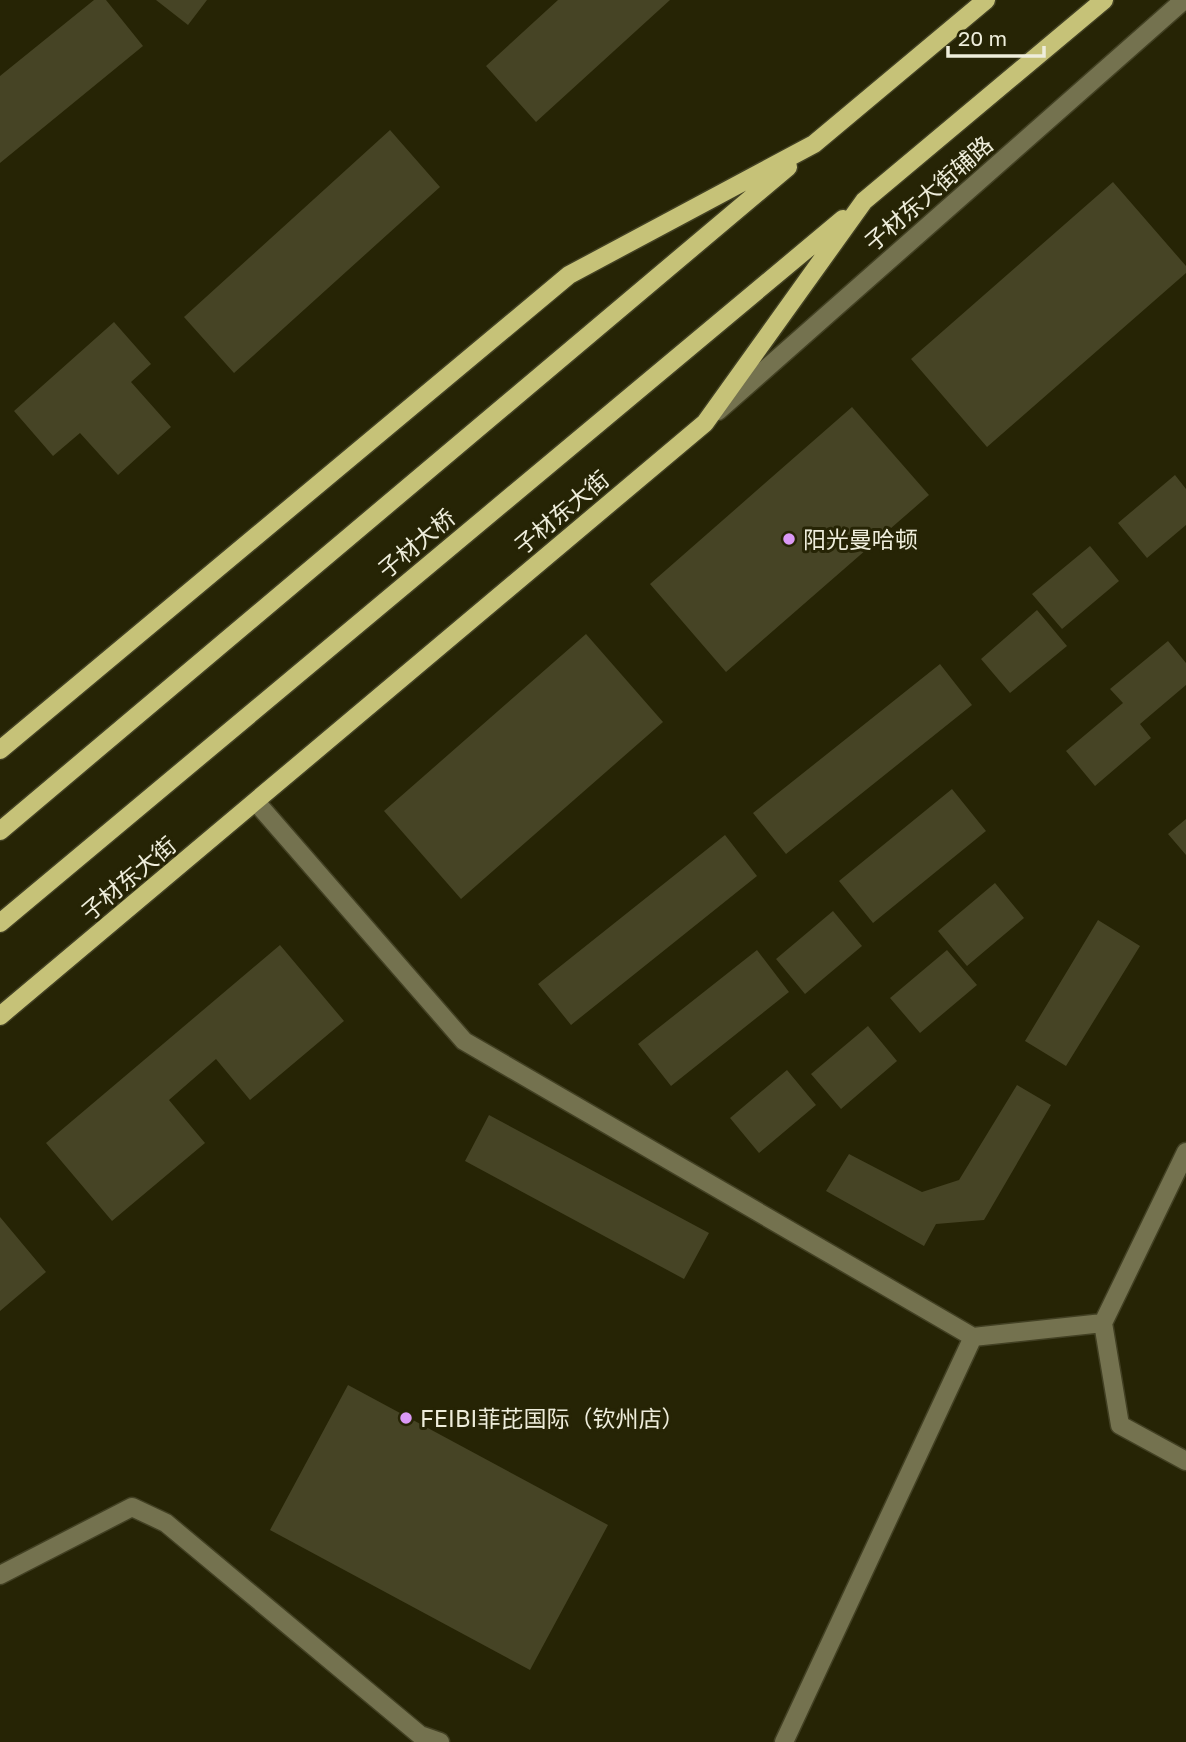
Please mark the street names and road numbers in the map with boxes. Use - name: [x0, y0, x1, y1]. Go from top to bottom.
- street label: 子材东大街辅路: [858, 130, 998, 256]
- street label: 子材东大街: [508, 464, 614, 560]
- street label: 子材大桥: [372, 503, 460, 583]
- street label: 子材东大街: [75, 830, 181, 926]

